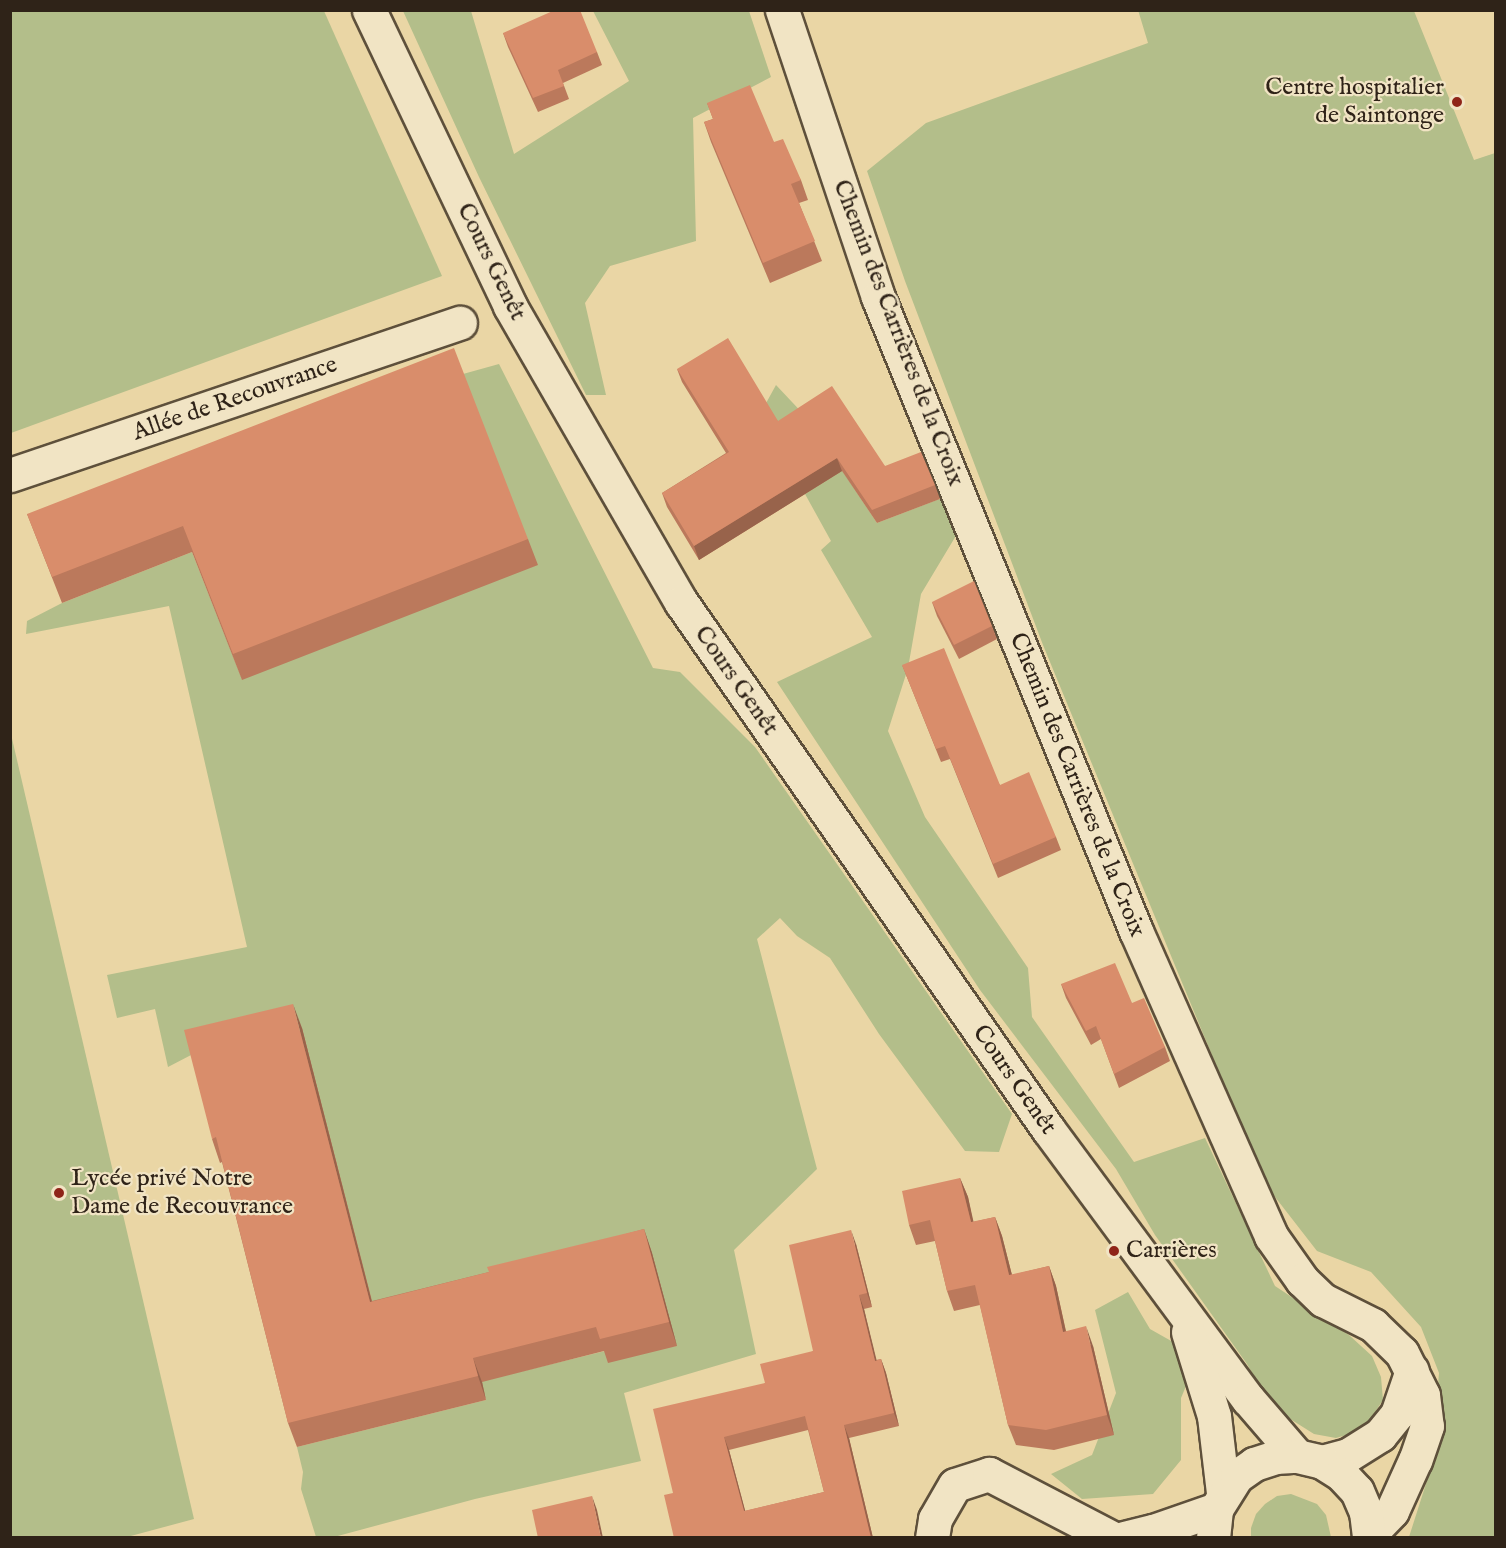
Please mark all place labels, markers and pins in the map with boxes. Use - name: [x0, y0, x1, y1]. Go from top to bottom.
- place label: Centre hospitalier de Saintonge: [1265, 74, 1444, 130]
- marker: Centre hospitalier de Saintonge: [1448, 93, 1466, 111]
- place label: Lycée privé Notre Dame de Recouvrance: [71, 1165, 293, 1221]
- marker: Lycée privé Notre Dame de Recouvrance: [52, 1186, 66, 1200]
- place label: Carrières: [1126, 1237, 1217, 1265]
- marker: Carrières: [1107, 1244, 1121, 1258]

